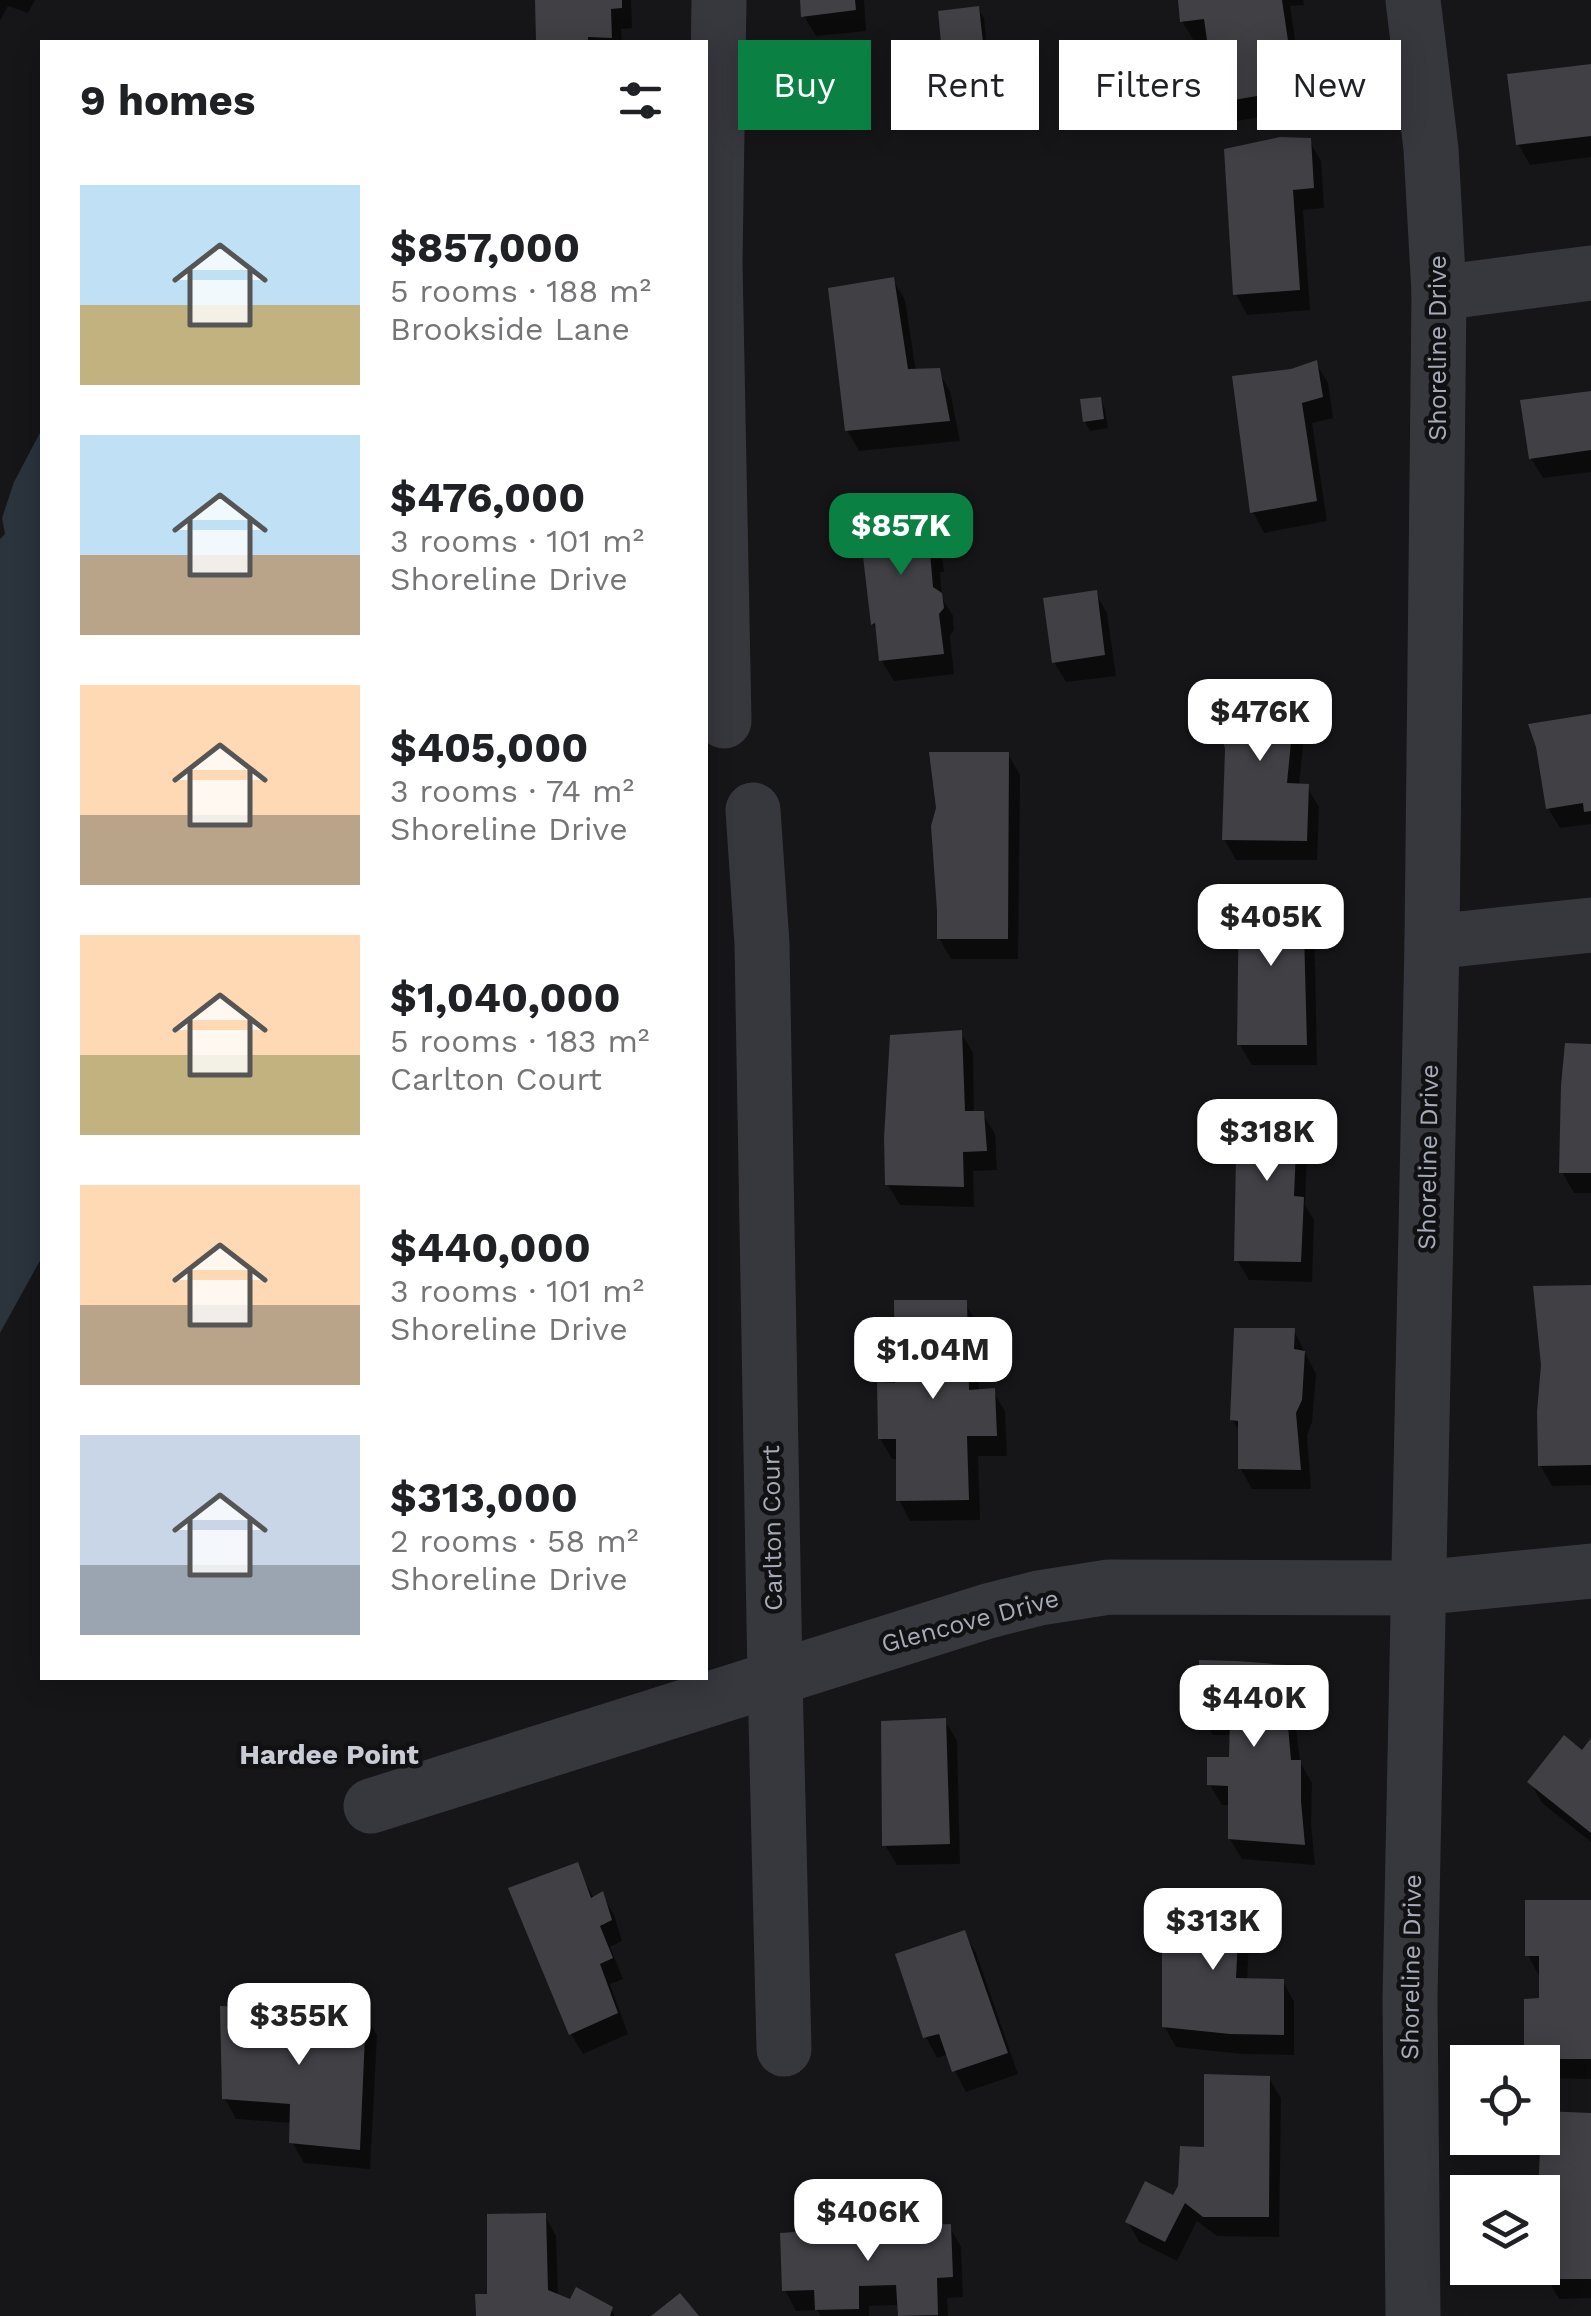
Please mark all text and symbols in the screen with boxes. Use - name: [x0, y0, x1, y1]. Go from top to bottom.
- chip: Buy: [738, 40, 871, 130]
- chip: Rent: [891, 40, 1039, 130]
- chip: Filters: [1059, 40, 1237, 130]
- chip: New: [1257, 40, 1401, 130]
- icon: filters: [613, 73, 668, 128]
- text: 9 homes: [80, 76, 255, 125]
- text: $857,000: [390, 223, 580, 272]
- icon: home: [160, 225, 280, 345]
- street label: Shoreline Drive: [1423, 255, 1452, 441]
- text: 5 rooms · 188 m²: [390, 272, 651, 310]
- text: Brookside Lane: [390, 310, 630, 348]
- text: $476,000: [390, 473, 585, 522]
- icon: home: [160, 475, 280, 595]
- pin: $857K: [831, 493, 971, 578]
- text: $857K: [851, 506, 951, 544]
- text: 3 rooms · 101 m²: [390, 522, 644, 560]
- text: Shoreline Drive: [390, 560, 628, 598]
- pin: $476K: [1190, 679, 1330, 764]
- text: $476K: [1210, 692, 1310, 730]
- text: $405,000: [390, 723, 588, 772]
- icon: home: [160, 725, 280, 845]
- text: 3 rooms · 74 m²: [390, 772, 634, 810]
- text: Shoreline Drive: [390, 810, 628, 848]
- pin: $405K: [1201, 884, 1341, 969]
- text: $405K: [1220, 897, 1322, 935]
- text: $1,040,000: [390, 973, 621, 1022]
- icon: home: [160, 975, 280, 1095]
- text: 5 rooms · 183 m²: [390, 1022, 650, 1060]
- text: Carlton Court: [390, 1060, 602, 1098]
- street label: Shoreline Drive: [1412, 1064, 1444, 1250]
- pin: $318K: [1197, 1099, 1337, 1184]
- text: $318K: [1219, 1112, 1315, 1150]
- text: $440,000: [390, 1223, 591, 1272]
- icon: home: [160, 1225, 280, 1345]
- text: 3 rooms · 101 m²: [390, 1272, 644, 1310]
- text: Shoreline Drive: [390, 1310, 628, 1348]
- pin: $1.04M: [852, 1317, 1014, 1402]
- text: $1.04M: [876, 1330, 990, 1368]
- street label: Carlton Court: [756, 1444, 788, 1611]
- text: $313,000: [390, 1473, 578, 1522]
- icon: home: [160, 1475, 280, 1595]
- text: 2 rooms · 58 m²: [390, 1522, 638, 1560]
- text: Shoreline Drive: [390, 1560, 628, 1598]
- street label: Glencove Drive: [878, 1583, 1062, 1659]
- pin: $440K: [1184, 1665, 1324, 1750]
- text: $440K: [1202, 1678, 1306, 1716]
- district label: Hardee Point: [239, 1738, 419, 1771]
- street label: Shoreline Drive: [1395, 1874, 1427, 2060]
- pin: $313K: [1143, 1888, 1283, 1973]
- text: $313K: [1166, 1901, 1260, 1939]
- pin: $355K: [229, 1983, 369, 2068]
- text: $355K: [250, 1996, 348, 2034]
- map controls: [1450, 2045, 1560, 2285]
- button: locate: [1450, 2045, 1560, 2155]
- button: layers: [1450, 2175, 1560, 2285]
- pin: $406K: [798, 2179, 938, 2264]
- text: $406K: [816, 2192, 920, 2230]

